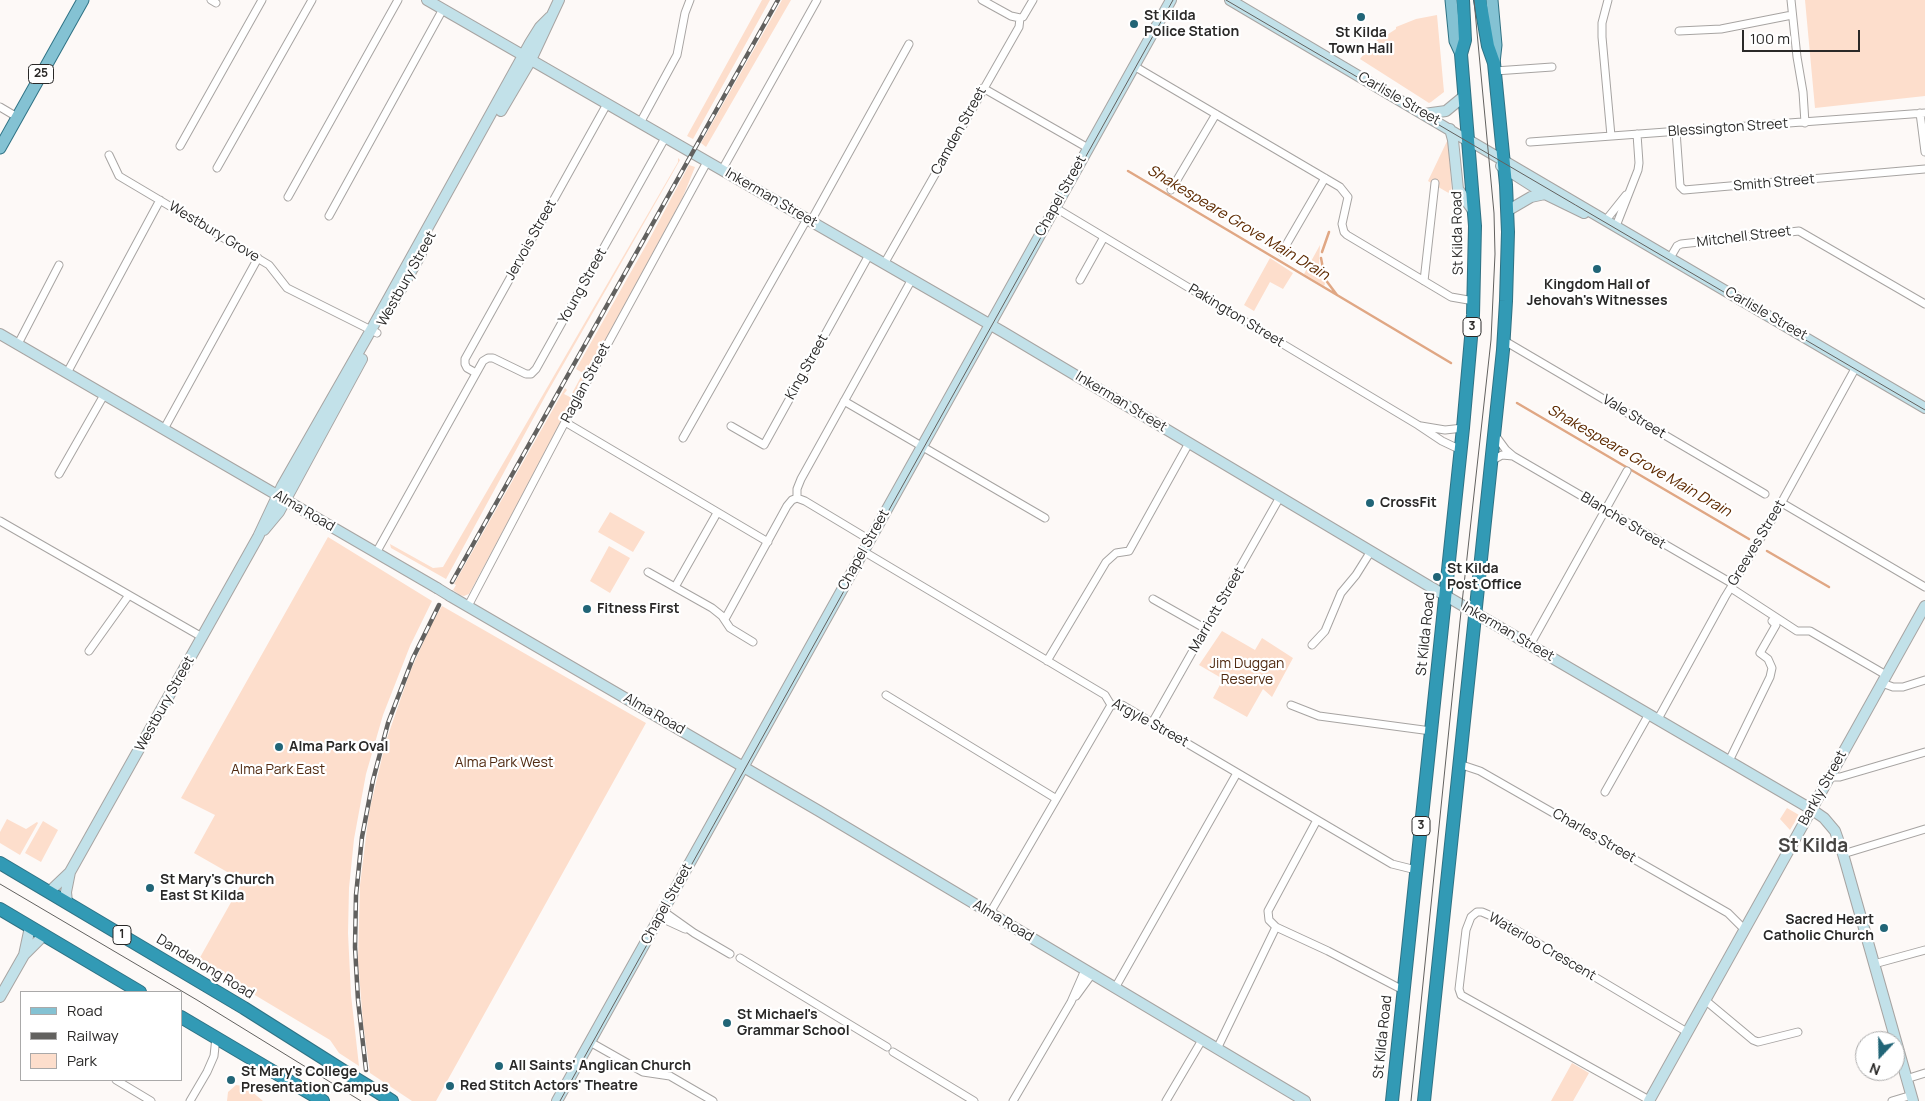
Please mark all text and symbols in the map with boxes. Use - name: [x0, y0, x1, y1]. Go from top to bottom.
- place label: St Kilda Police Station: [1144, 8, 1239, 40]
- marker: St Kilda Town Hall: [1355, 11, 1367, 23]
- marker: St Kilda Police Station: [1128, 18, 1140, 30]
- scale bar: [1745, 20, 1862, 52]
- place label: St Kilda Town Hall: [1329, 25, 1393, 58]
- text: 100 m: [1750, 28, 1790, 49]
- road number: 25: [28, 64, 54, 84]
- street label: Carlisle Street: [1355, 69, 1443, 129]
- street label: Camden Street: [928, 84, 990, 178]
- street label: Blessington Street: [1667, 115, 1789, 141]
- street label: Chapel Street: [1032, 153, 1090, 239]
- water label: Shakespeare Grove Main Drain: [1144, 161, 1332, 285]
- street label: Inkerman Street: [722, 165, 820, 231]
- street label: Smith Street: [1733, 171, 1815, 195]
- street label: St Kilda Road: [1449, 191, 1467, 275]
- street label: Jervois Street: [502, 197, 560, 283]
- street label: Westbury Grove: [166, 198, 262, 266]
- street label: Mitchell Street: [1696, 223, 1792, 251]
- street label: Westbury Street: [374, 228, 440, 330]
- street label: Young Street: [555, 245, 611, 327]
- marker: Kingdom Hall of Jehovah's Witnesses: [1591, 263, 1603, 275]
- place label: Kingdom Hall of Jehovah's Witnesses: [1527, 277, 1667, 310]
- street label: Pakington Street: [1185, 281, 1287, 351]
- street label: Carlisle Street: [1722, 284, 1810, 344]
- road number: 3: [1463, 318, 1481, 337]
- street label: King Street: [782, 331, 832, 403]
- street label: Raglan Street: [558, 340, 614, 426]
- street label: Inkerman Street: [1072, 368, 1170, 436]
- street label: Vale Street: [1599, 392, 1669, 442]
- water label: Shakespeare Grove Main Drain: [1544, 401, 1734, 521]
- street label: Alma Road: [270, 487, 338, 535]
- street label: Blanche Street: [1578, 489, 1668, 553]
- place label: CrossFit: [1380, 495, 1437, 511]
- marker: CrossFit: [1364, 497, 1376, 509]
- street label: Greeves Street: [1725, 497, 1789, 589]
- street label: Chapel Street: [835, 507, 893, 593]
- place label: St Kilda Post Office: [1447, 561, 1522, 594]
- street label: Marriott Street: [1186, 564, 1248, 656]
- marker: St Kilda Post Office: [1431, 571, 1443, 583]
- street label: St Kilda Road: [1413, 591, 1439, 677]
- street label: Inkerman Street: [1459, 599, 1557, 665]
- place label: Fitness First: [597, 601, 680, 617]
- marker: Fitness First: [581, 603, 593, 615]
- street label: Westbury Street: [132, 653, 198, 755]
- park label: Jim Duggan Reserve: [1210, 656, 1284, 689]
- street label: Alma Road: [620, 690, 688, 738]
- street label: Argyle Street: [1109, 695, 1191, 751]
- place label: Alma Park Oval: [289, 739, 388, 755]
- marker: Alma Park Oval: [273, 741, 285, 753]
- street label: Barkly Street: [1796, 748, 1850, 828]
- park label: Alma Park West: [455, 755, 553, 771]
- park label: Alma Park East: [231, 762, 325, 778]
- street label: Charles Street: [1549, 805, 1639, 867]
- road number: 3: [1412, 816, 1430, 836]
- district label: St Kilda: [1778, 836, 1848, 858]
- street label: Chapel Street: [638, 861, 696, 947]
- place label: St Mary's Church East St Kilda: [160, 872, 274, 904]
- marker: St Mary's Church East St Kilda: [144, 882, 156, 894]
- street label: Alma Road: [970, 896, 1036, 946]
- street label: Waterloo Crescent: [1485, 909, 1599, 985]
- place label: Sacred Heart Catholic Church: [1763, 912, 1874, 944]
- marker: Sacred Heart Catholic Church: [1878, 922, 1890, 934]
- road number: 1: [113, 926, 131, 944]
- street label: Dandenong Road: [153, 931, 257, 1003]
- legend: [20, 991, 182, 1081]
- street label: St Kilda Road: [1370, 994, 1396, 1080]
- text: Road: [67, 1000, 103, 1021]
- place label: St Michael's Grammar School: [737, 1007, 850, 1040]
- marker: St Michael's Grammar School: [721, 1017, 733, 1029]
- text: Railway: [67, 1025, 119, 1046]
- north arrow: [1855, 1031, 1905, 1081]
- text: Park: [67, 1050, 97, 1071]
- place label: All Saints' Anglican Church: [509, 1058, 691, 1074]
- text: N: [1867, 1059, 1883, 1080]
- marker: All Saints' Anglican Church: [493, 1060, 505, 1072]
- place label: St Mary's College Presentation Campus: [241, 1064, 389, 1096]
- marker: St Mary's College Presentation Campus: [225, 1074, 237, 1086]
- place label: Red Stitch Actors' Theatre: [460, 1078, 638, 1094]
- marker: Red Stitch Actors' Theatre: [444, 1080, 456, 1092]

